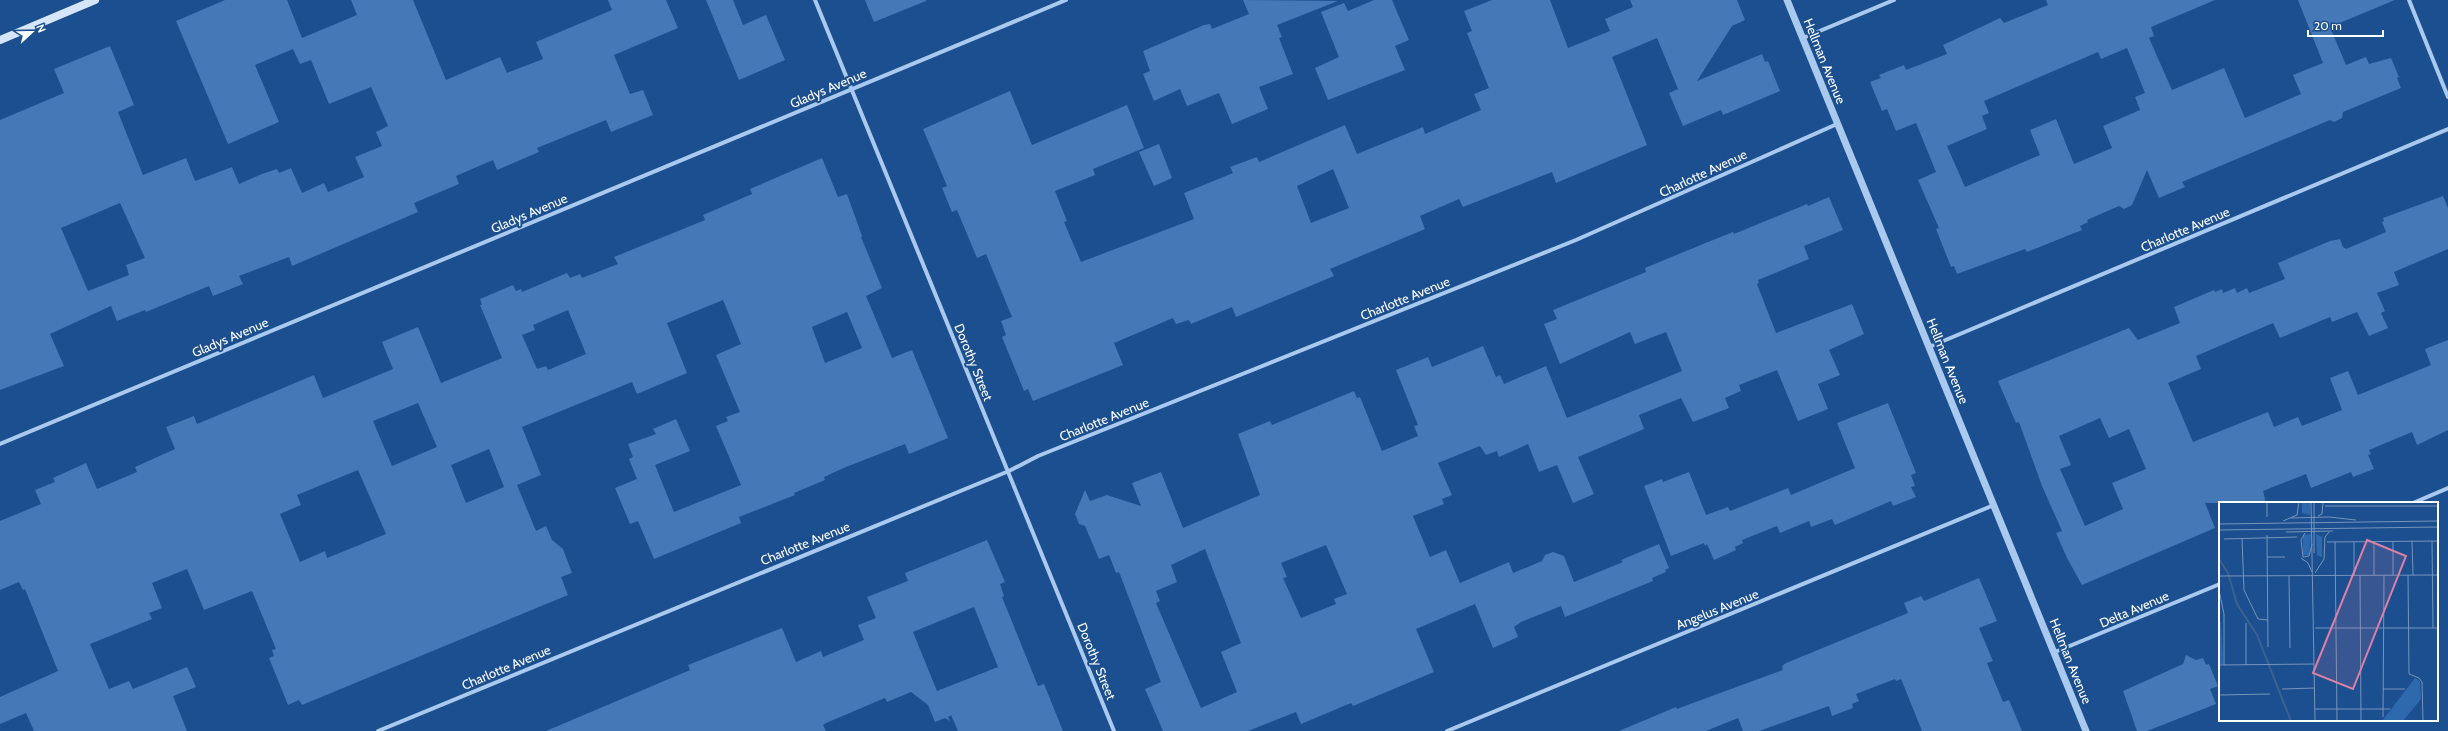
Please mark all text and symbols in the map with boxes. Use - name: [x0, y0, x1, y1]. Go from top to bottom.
- north arrow: [12, 12, 52, 52]
- scale bar: [2308, 12, 2383, 38]
- street label: Hellman Avenue: [1801, 16, 1850, 106]
- text: 20 m: [2314, 18, 2342, 33]
- text: N: [33, 22, 49, 34]
- street label: Gladys Avenue: [787, 65, 869, 111]
- street label: Charlotte Avenue: [1657, 146, 1750, 200]
- street label: Gladys Avenue: [488, 190, 570, 236]
- street label: Charlotte Avenue: [2138, 203, 2232, 255]
- street label: Charlotte Avenue: [1358, 273, 1452, 323]
- street label: Gladys Avenue: [189, 314, 271, 360]
- street label: Hellman Avenue: [1924, 316, 1973, 406]
- street label: Dorothy Street: [951, 321, 997, 403]
- street label: Charlotte Avenue: [1057, 394, 1151, 444]
- inset map: [2219, 502, 2438, 721]
- street label: Charlotte Avenue: [758, 518, 852, 568]
- street label: Angelus Avenue: [1673, 585, 1761, 633]
- street label: Delta Avenue: [2097, 587, 2171, 631]
- street label: Hellman Avenue: [2047, 616, 2096, 706]
- street label: Dorothy Street: [1074, 620, 1120, 702]
- street label: Charlotte Avenue: [459, 641, 553, 693]

